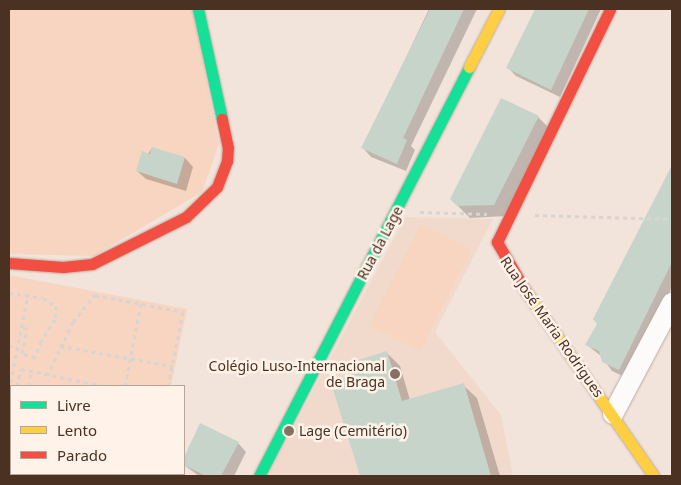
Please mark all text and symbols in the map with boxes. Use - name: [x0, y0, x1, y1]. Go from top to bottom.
- street label: Rua da Lage: [354, 203, 406, 283]
- street label: Rua José Maria Rodrigues: [497, 253, 607, 401]
- place label: Colégio Luso-Internacional de Braga: [209, 358, 385, 391]
- marker: Colégio Luso-Internacional de Braga: [389, 368, 401, 380]
- legend: [10, 385, 185, 475]
- text: Livre: [57, 395, 91, 415]
- text: Lento: [57, 420, 97, 440]
- place label: Lage (Cemitério): [299, 423, 407, 439]
- marker: Lage (Cemitério): [283, 425, 295, 437]
- text: Parado: [57, 445, 107, 465]

